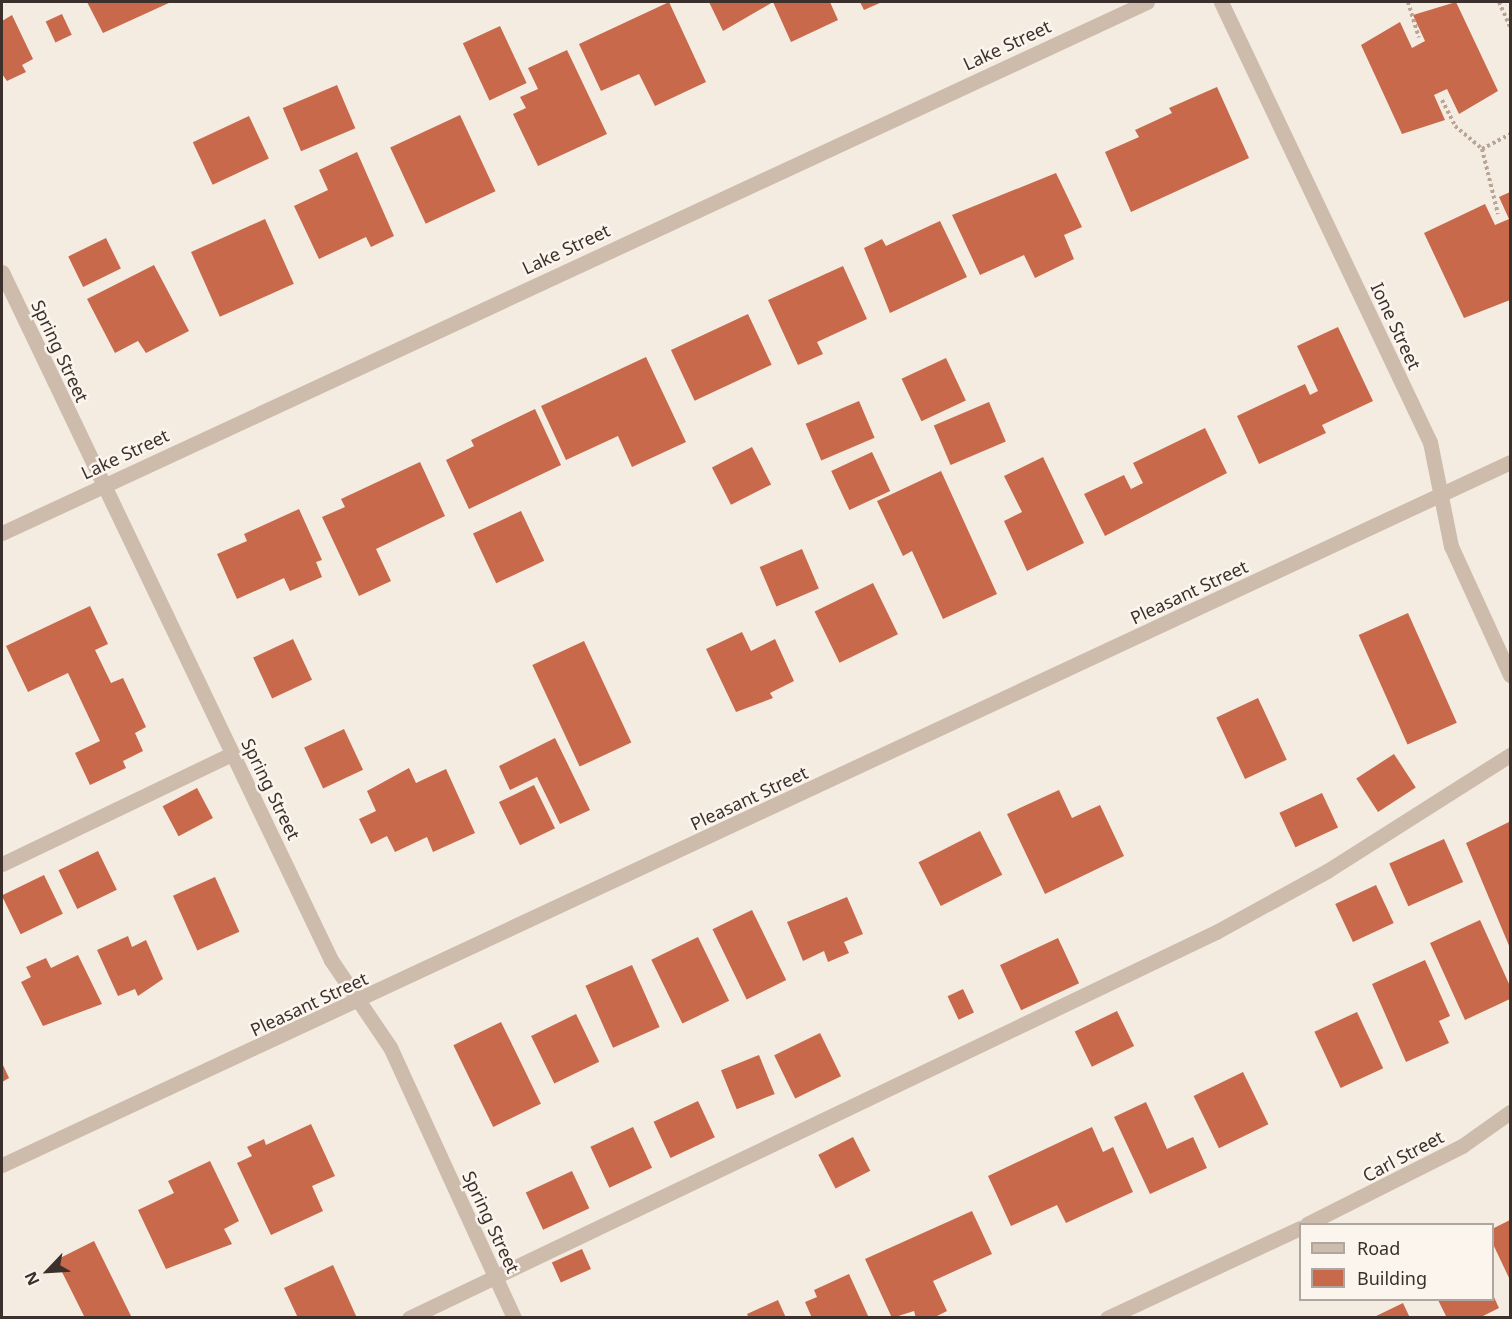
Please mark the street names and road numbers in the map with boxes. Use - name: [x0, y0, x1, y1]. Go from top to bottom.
- street label: Lake Street: [960, 15, 1054, 75]
- street label: Lake Street: [519, 219, 613, 279]
- street label: Ione Street: [1367, 279, 1425, 373]
- street label: Spring Street: [27, 297, 93, 405]
- street label: Lake Street: [78, 424, 172, 484]
- street label: Pleasant Street: [1127, 555, 1251, 629]
- street label: Spring Street: [237, 735, 305, 843]
- street label: Pleasant Street: [687, 761, 811, 835]
- street label: Pleasant Street: [247, 967, 371, 1041]
- street label: Carl Street: [1359, 1126, 1447, 1186]
- street label: Spring Street: [458, 1168, 524, 1276]

